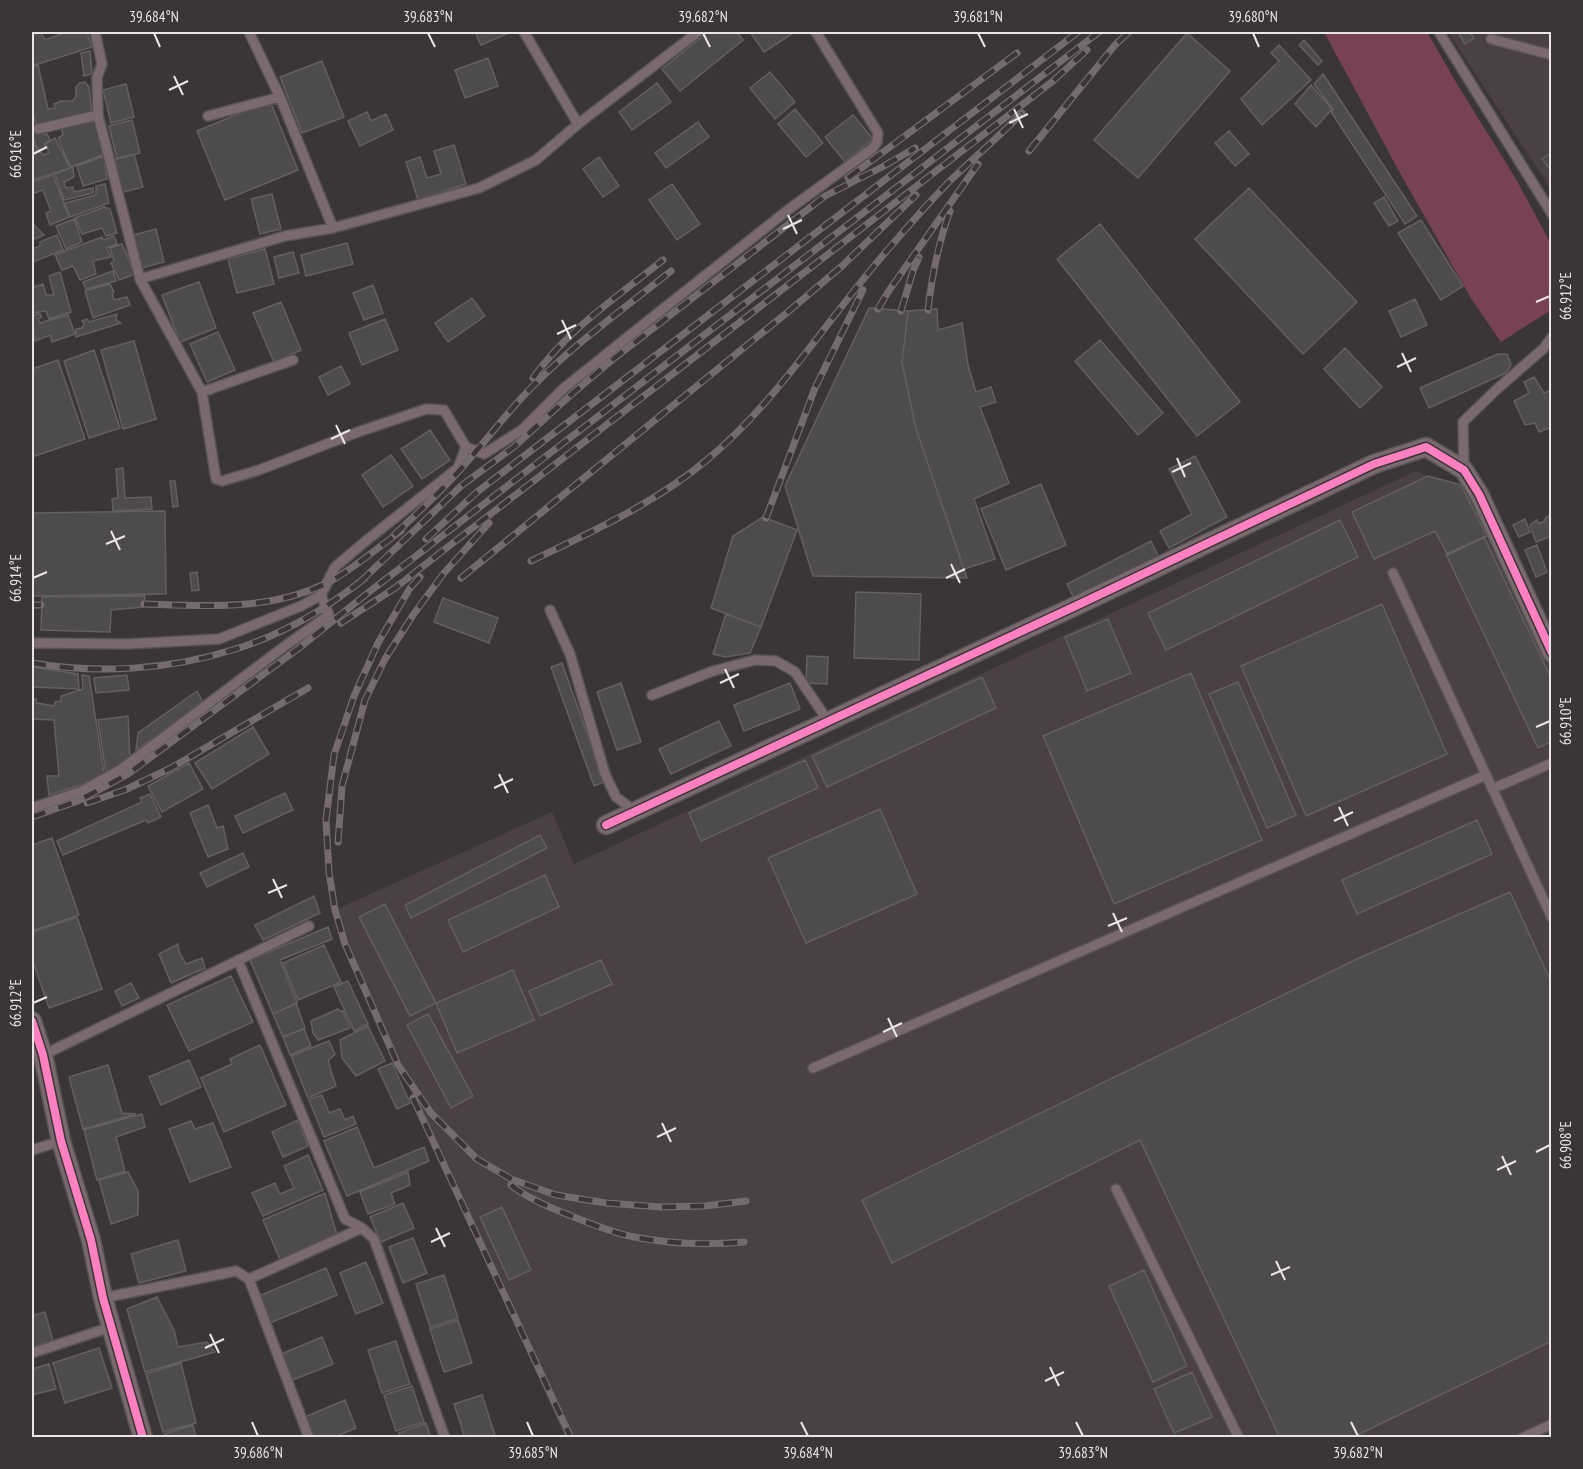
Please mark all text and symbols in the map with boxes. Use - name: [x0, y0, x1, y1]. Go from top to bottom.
- text: 39.684°N: [129, 7, 179, 26]
- text: 39.683°N: [403, 7, 453, 26]
- text: 39.682°N: [678, 7, 728, 26]
- text: 39.681°N: [953, 7, 1003, 26]
- text: 39.680°N: [1228, 7, 1278, 26]
- text: 66.916°E: [6, 130, 25, 178]
- text: 66.912°E: [1556, 272, 1575, 320]
- text: 66.914°E: [6, 554, 25, 602]
- text: 66.910°E: [1556, 697, 1575, 745]
- text: 66.912°E: [6, 979, 25, 1027]
- text: 66.908°E: [1556, 1121, 1575, 1169]
- text: 39.686°N: [233, 1443, 283, 1462]
- text: 39.685°N: [508, 1443, 558, 1462]
- text: 39.684°N: [783, 1443, 833, 1462]
- text: 39.683°N: [1058, 1443, 1108, 1462]
- text: 39.682°N: [1333, 1443, 1383, 1462]

